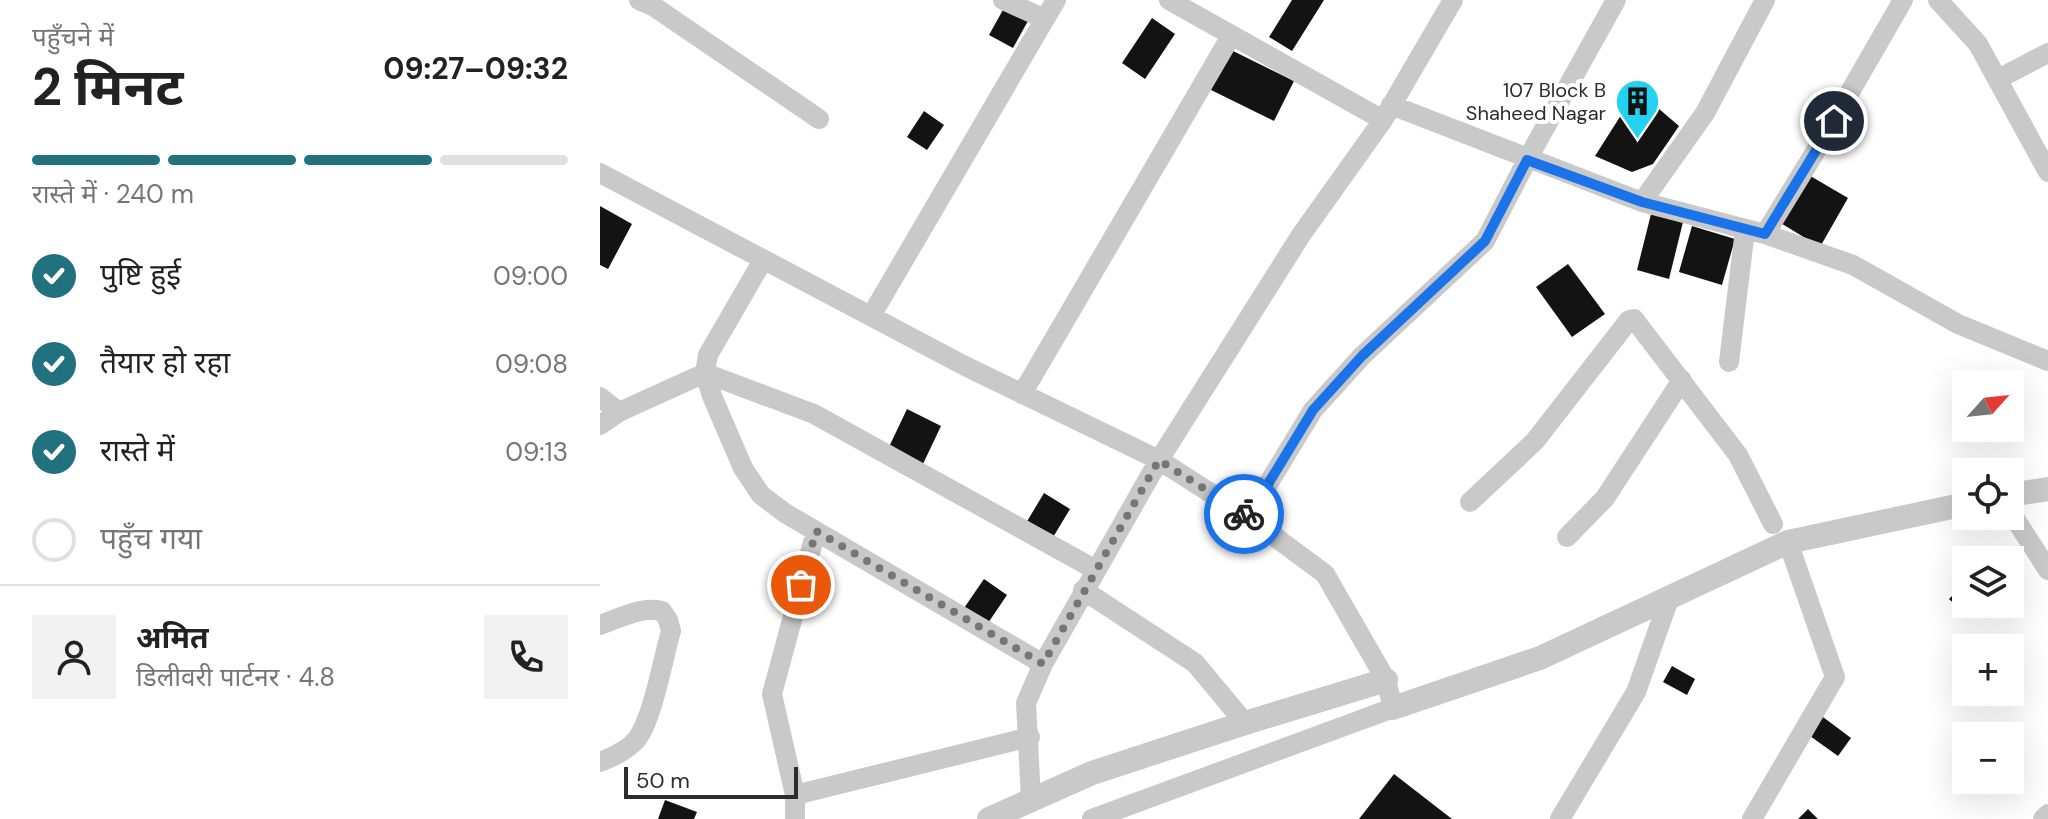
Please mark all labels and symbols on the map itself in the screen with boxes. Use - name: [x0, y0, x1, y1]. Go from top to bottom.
- place label: 107 Block B Shaheed Nagar: [1466, 77, 1606, 126]
- building icon: 107 Block B Shaheed Nagar: [1613, 78, 1661, 141]
- pin: [1800, 87, 1868, 155]
- north arrow: [1952, 370, 2024, 442]
- courier: [1204, 474, 1284, 554]
- pin: [767, 551, 835, 619]
- scale bar: [624, 763, 798, 799]

